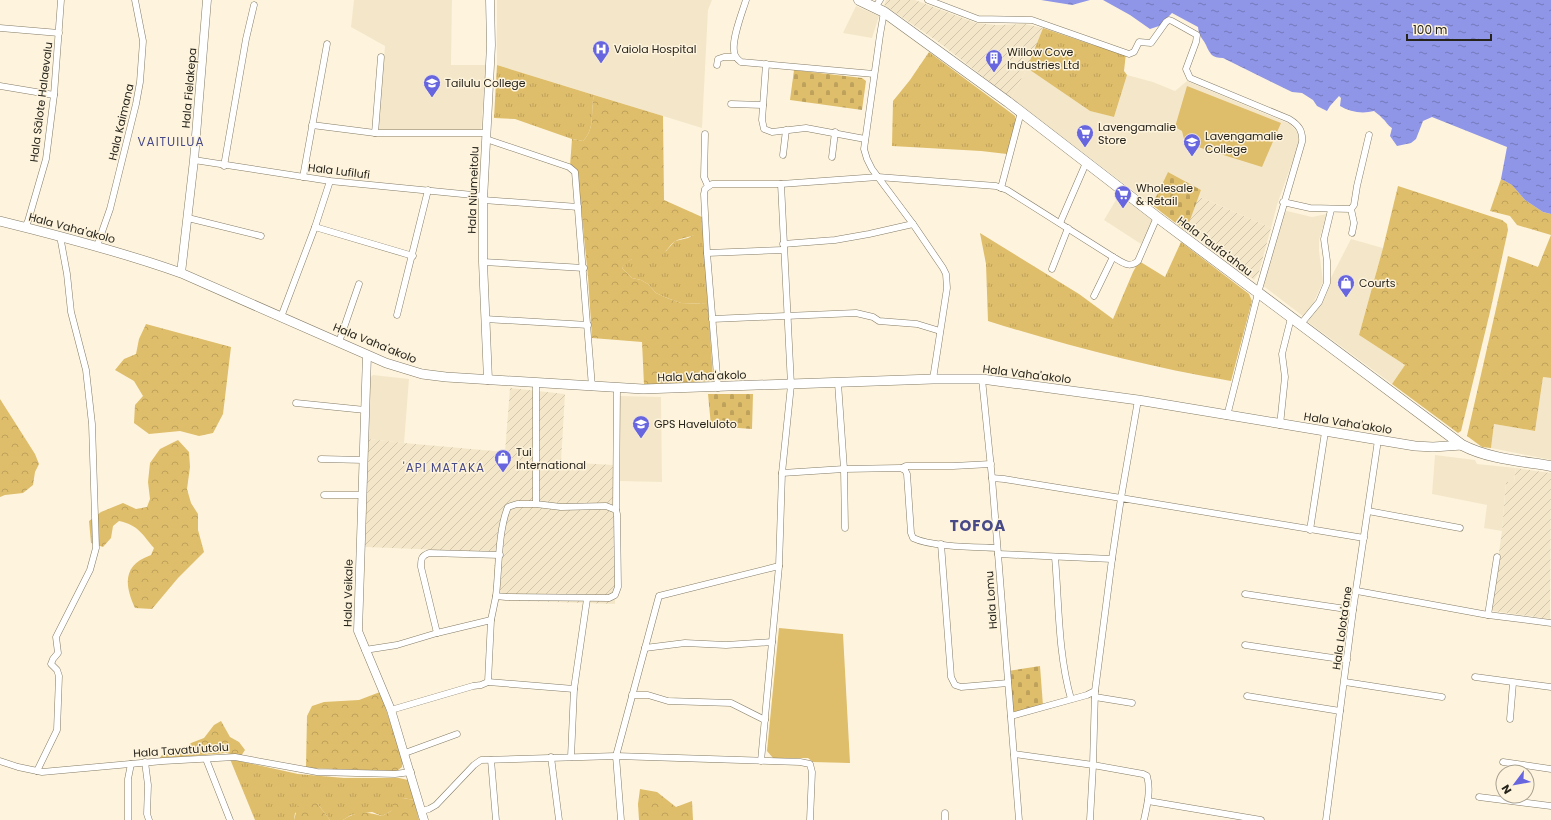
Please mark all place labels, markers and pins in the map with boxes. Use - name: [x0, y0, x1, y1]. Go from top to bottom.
- hospital icon: Vaiola Hospital: [591, 39, 611, 64]
- place label: Vaiola Hospital: [614, 41, 696, 57]
- place label: Willow Cove Industries Ltd: [1007, 44, 1079, 73]
- building icon: Willow Cove Industries Ltd: [984, 48, 1004, 73]
- school or university icon: Tailulu College: [422, 73, 442, 98]
- place label: Tailulu College: [445, 75, 526, 91]
- place label: Lavengamalie Store: [1098, 119, 1176, 148]
- supermarket icon: Lavengamalie Store: [1075, 123, 1095, 148]
- place label: Lavengamalie College: [1205, 128, 1283, 157]
- school or university icon: Lavengamalie College: [1182, 132, 1202, 157]
- place label: Wholesale & Retail: [1136, 180, 1193, 209]
- supermarket icon: Wholesale & Retail: [1113, 184, 1133, 209]
- shop icon: Courts: [1336, 273, 1356, 298]
- place label: Courts: [1359, 275, 1396, 291]
- school or university icon: GPS Haveluloto: [631, 414, 651, 439]
- place label: GPS Haveluloto: [654, 416, 737, 432]
- place label: Tui International: [516, 444, 586, 473]
- shop icon: Tui International: [493, 448, 513, 473]

